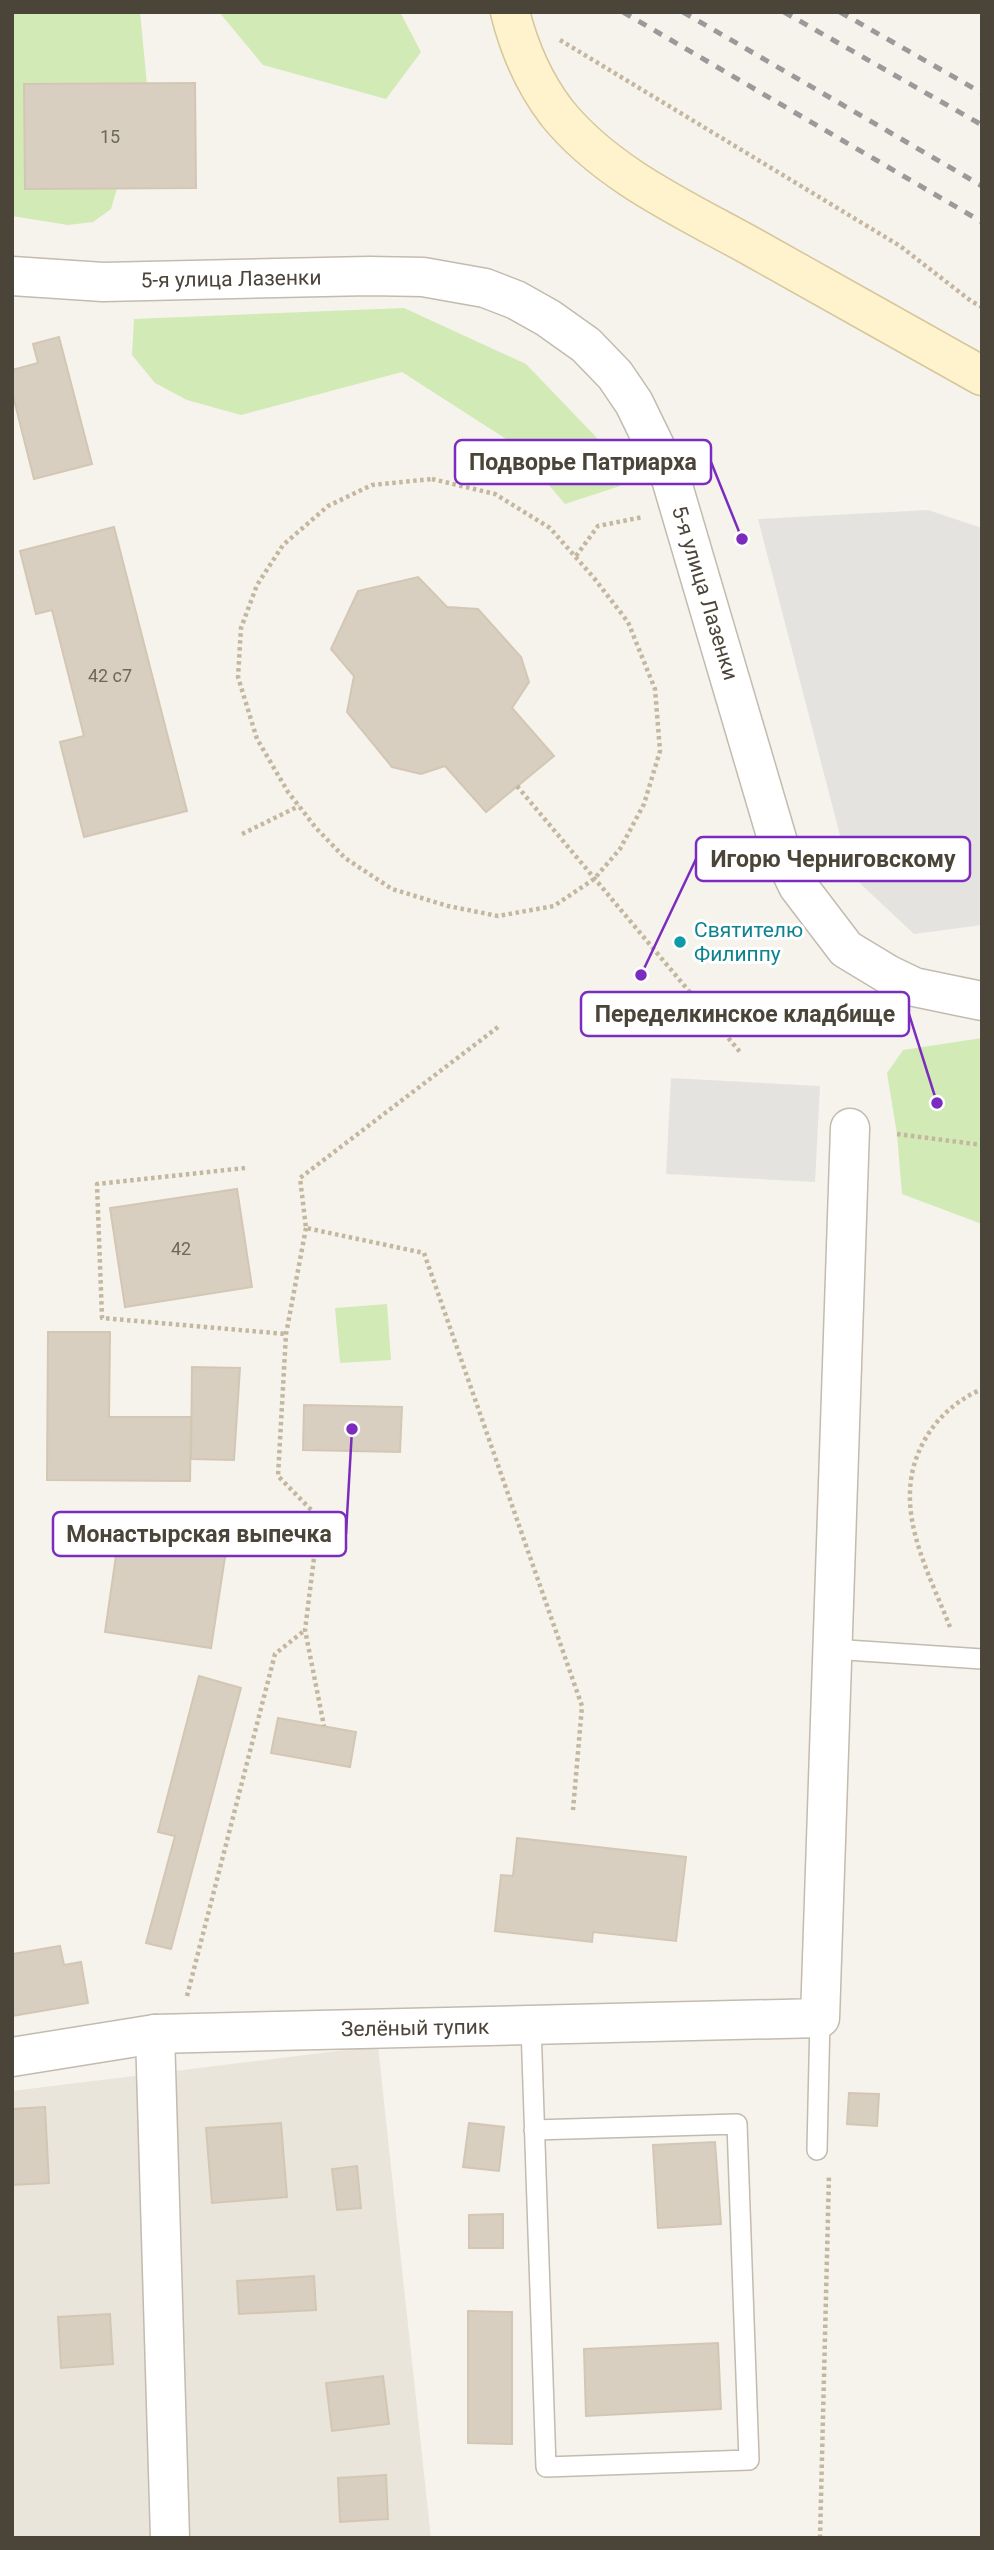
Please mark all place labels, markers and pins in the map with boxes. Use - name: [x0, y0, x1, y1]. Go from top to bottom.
- callout: Подворье Патриарха: [455, 440, 711, 484]
- callout: Игорю Черниговскому: [696, 837, 970, 881]
- place label: Святителю Филиппу: [694, 918, 803, 966]
- marker: Святителю Филиппу: [672, 934, 688, 950]
- callout: Переделкинское кладбище: [581, 992, 909, 1036]
- callout: Монастырская выпечка: [53, 1512, 346, 1556]

